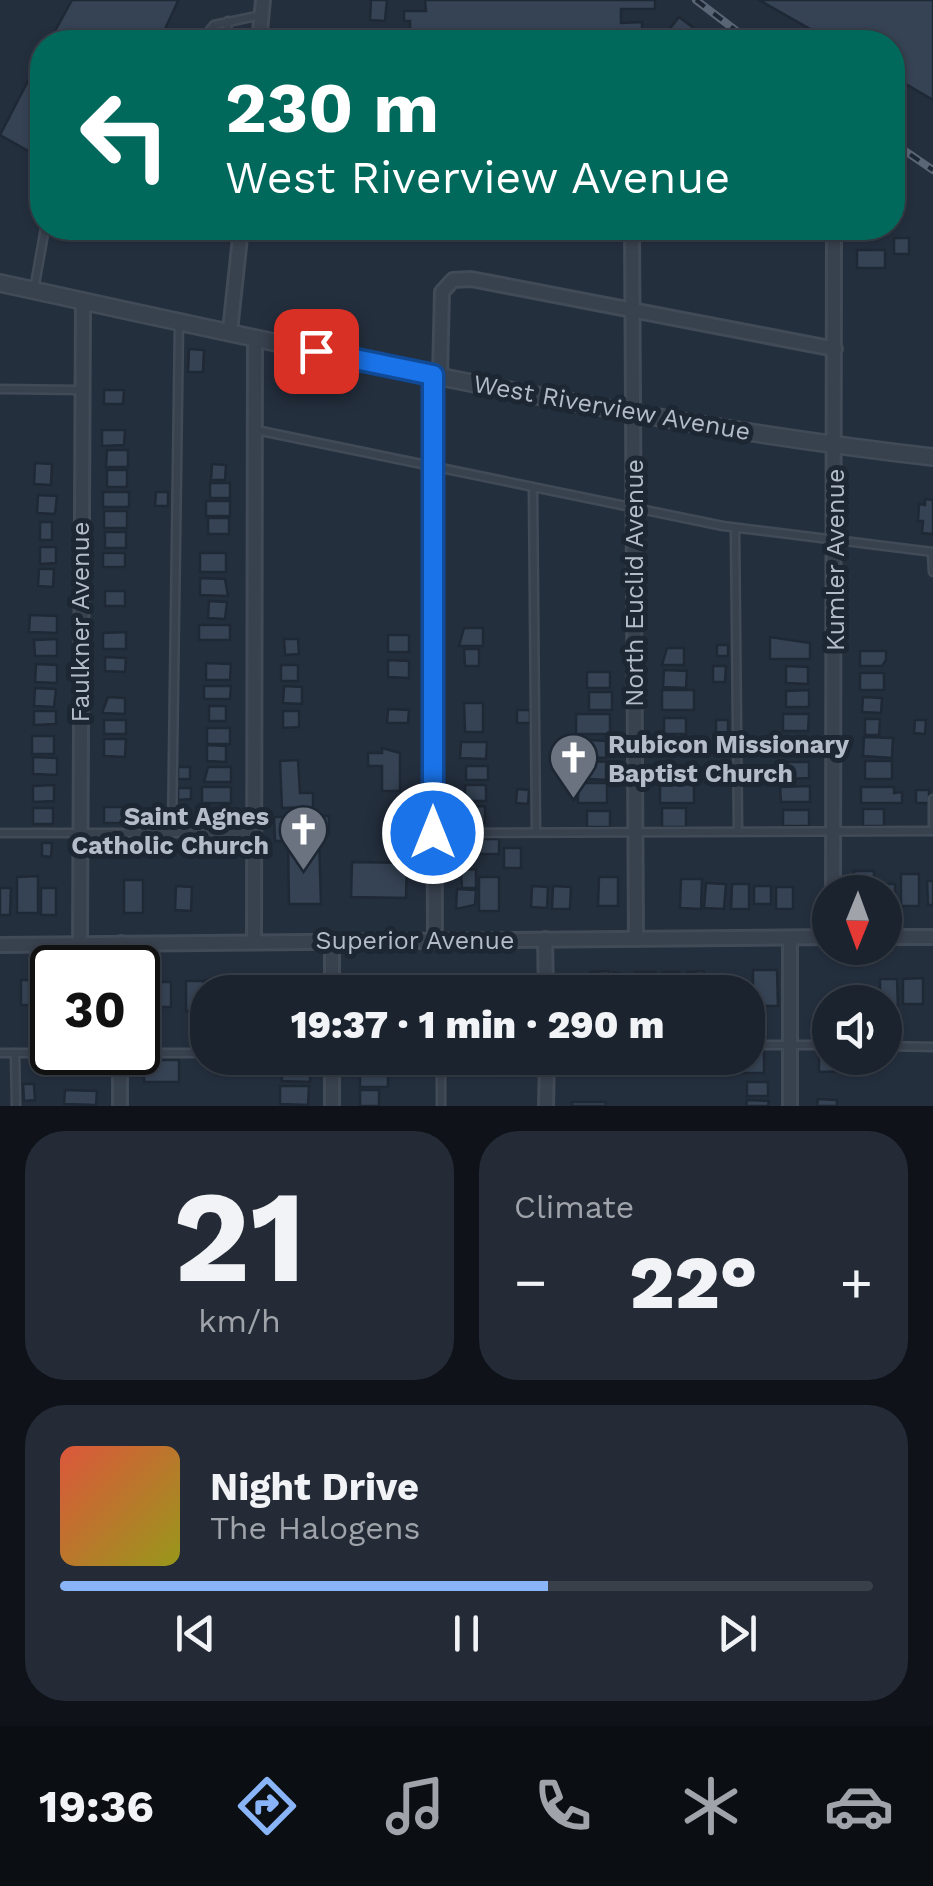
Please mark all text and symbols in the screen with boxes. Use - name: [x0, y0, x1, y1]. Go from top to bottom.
- text: 230 m: [225, 67, 439, 149]
- icon: left: [60, 70, 190, 200]
- text: West Riverview Avenue: [225, 151, 730, 204]
- pin: [274, 309, 359, 394]
- icon: arrive: [289, 324, 344, 379]
- street label: West Riverview Avenue: [471, 369, 753, 446]
- street label: North Euclid Avenue: [620, 459, 649, 707]
- street label: Kumler Avenue: [821, 469, 850, 651]
- street label: Faulkner Avenue: [66, 522, 95, 722]
- place label: Rubicon Missionary Baptist Church: [608, 730, 850, 788]
- church icon: Rubicon Missionary Baptist Church: [547, 732, 599, 800]
- position arrow: [381, 781, 485, 885]
- place label: Saint Agnes Catholic Church: [71, 802, 269, 860]
- church icon: Saint Agnes Catholic Church: [278, 804, 330, 872]
- north arrow: [812, 875, 902, 965]
- map controls: [812, 875, 902, 1075]
- street label: Superior Avenue: [316, 926, 514, 955]
- speed limit sign: 30: [30, 945, 160, 1075]
- button: sound: [812, 985, 902, 1075]
- text: 19:37 · 1 min · 290 m: [291, 1003, 664, 1047]
- text: 21: [173, 1160, 306, 1313]
- text: Climate: [514, 1188, 634, 1226]
- text: 22°: [629, 1238, 758, 1326]
- text: −: [514, 1250, 547, 1314]
- text: +: [840, 1250, 873, 1314]
- text: km/h: [198, 1302, 281, 1340]
- text: Night Drive: [210, 1465, 419, 1509]
- text: The Halogens: [210, 1509, 420, 1547]
- icon: previous: [168, 1606, 223, 1661]
- icon: pause: [439, 1606, 494, 1661]
- icon: next: [710, 1606, 765, 1661]
- icon: directions: [232, 1771, 302, 1841]
- icon: music: [380, 1771, 450, 1841]
- icon: phone: [528, 1771, 598, 1841]
- icon: climate: [676, 1771, 746, 1841]
- icon: car: [824, 1771, 894, 1841]
- text: 19:36: [39, 1780, 154, 1833]

